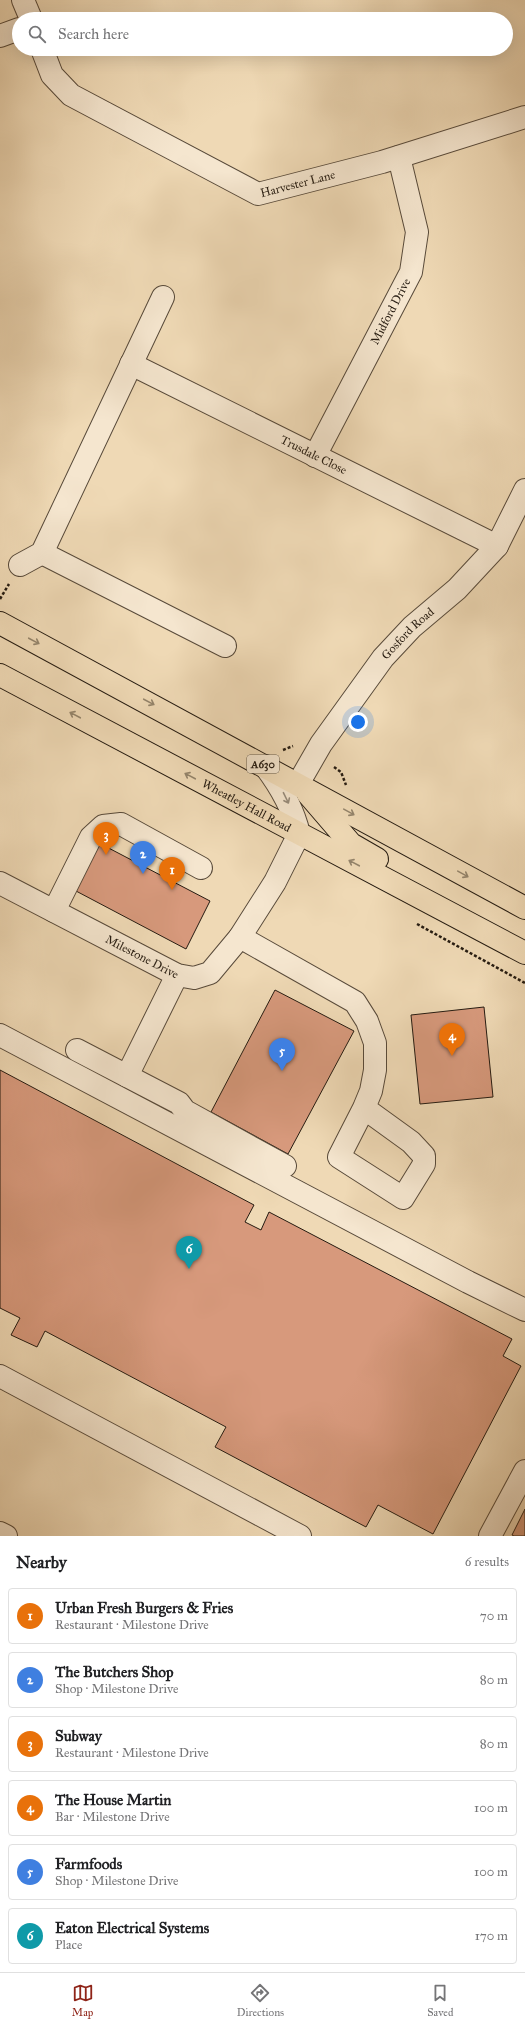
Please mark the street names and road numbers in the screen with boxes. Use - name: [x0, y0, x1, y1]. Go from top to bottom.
- street label: Harvester Lane: [259, 167, 337, 200]
- street label: Midford Drive: [367, 276, 413, 347]
- street label: Trusdale Close: [278, 432, 349, 477]
- street label: Gosford Road: [378, 605, 437, 662]
- road number: A630: [247, 755, 279, 773]
- street label: Wheatley Hall Road: [200, 776, 294, 835]
- street label: Milestone Drive: [103, 932, 181, 982]

